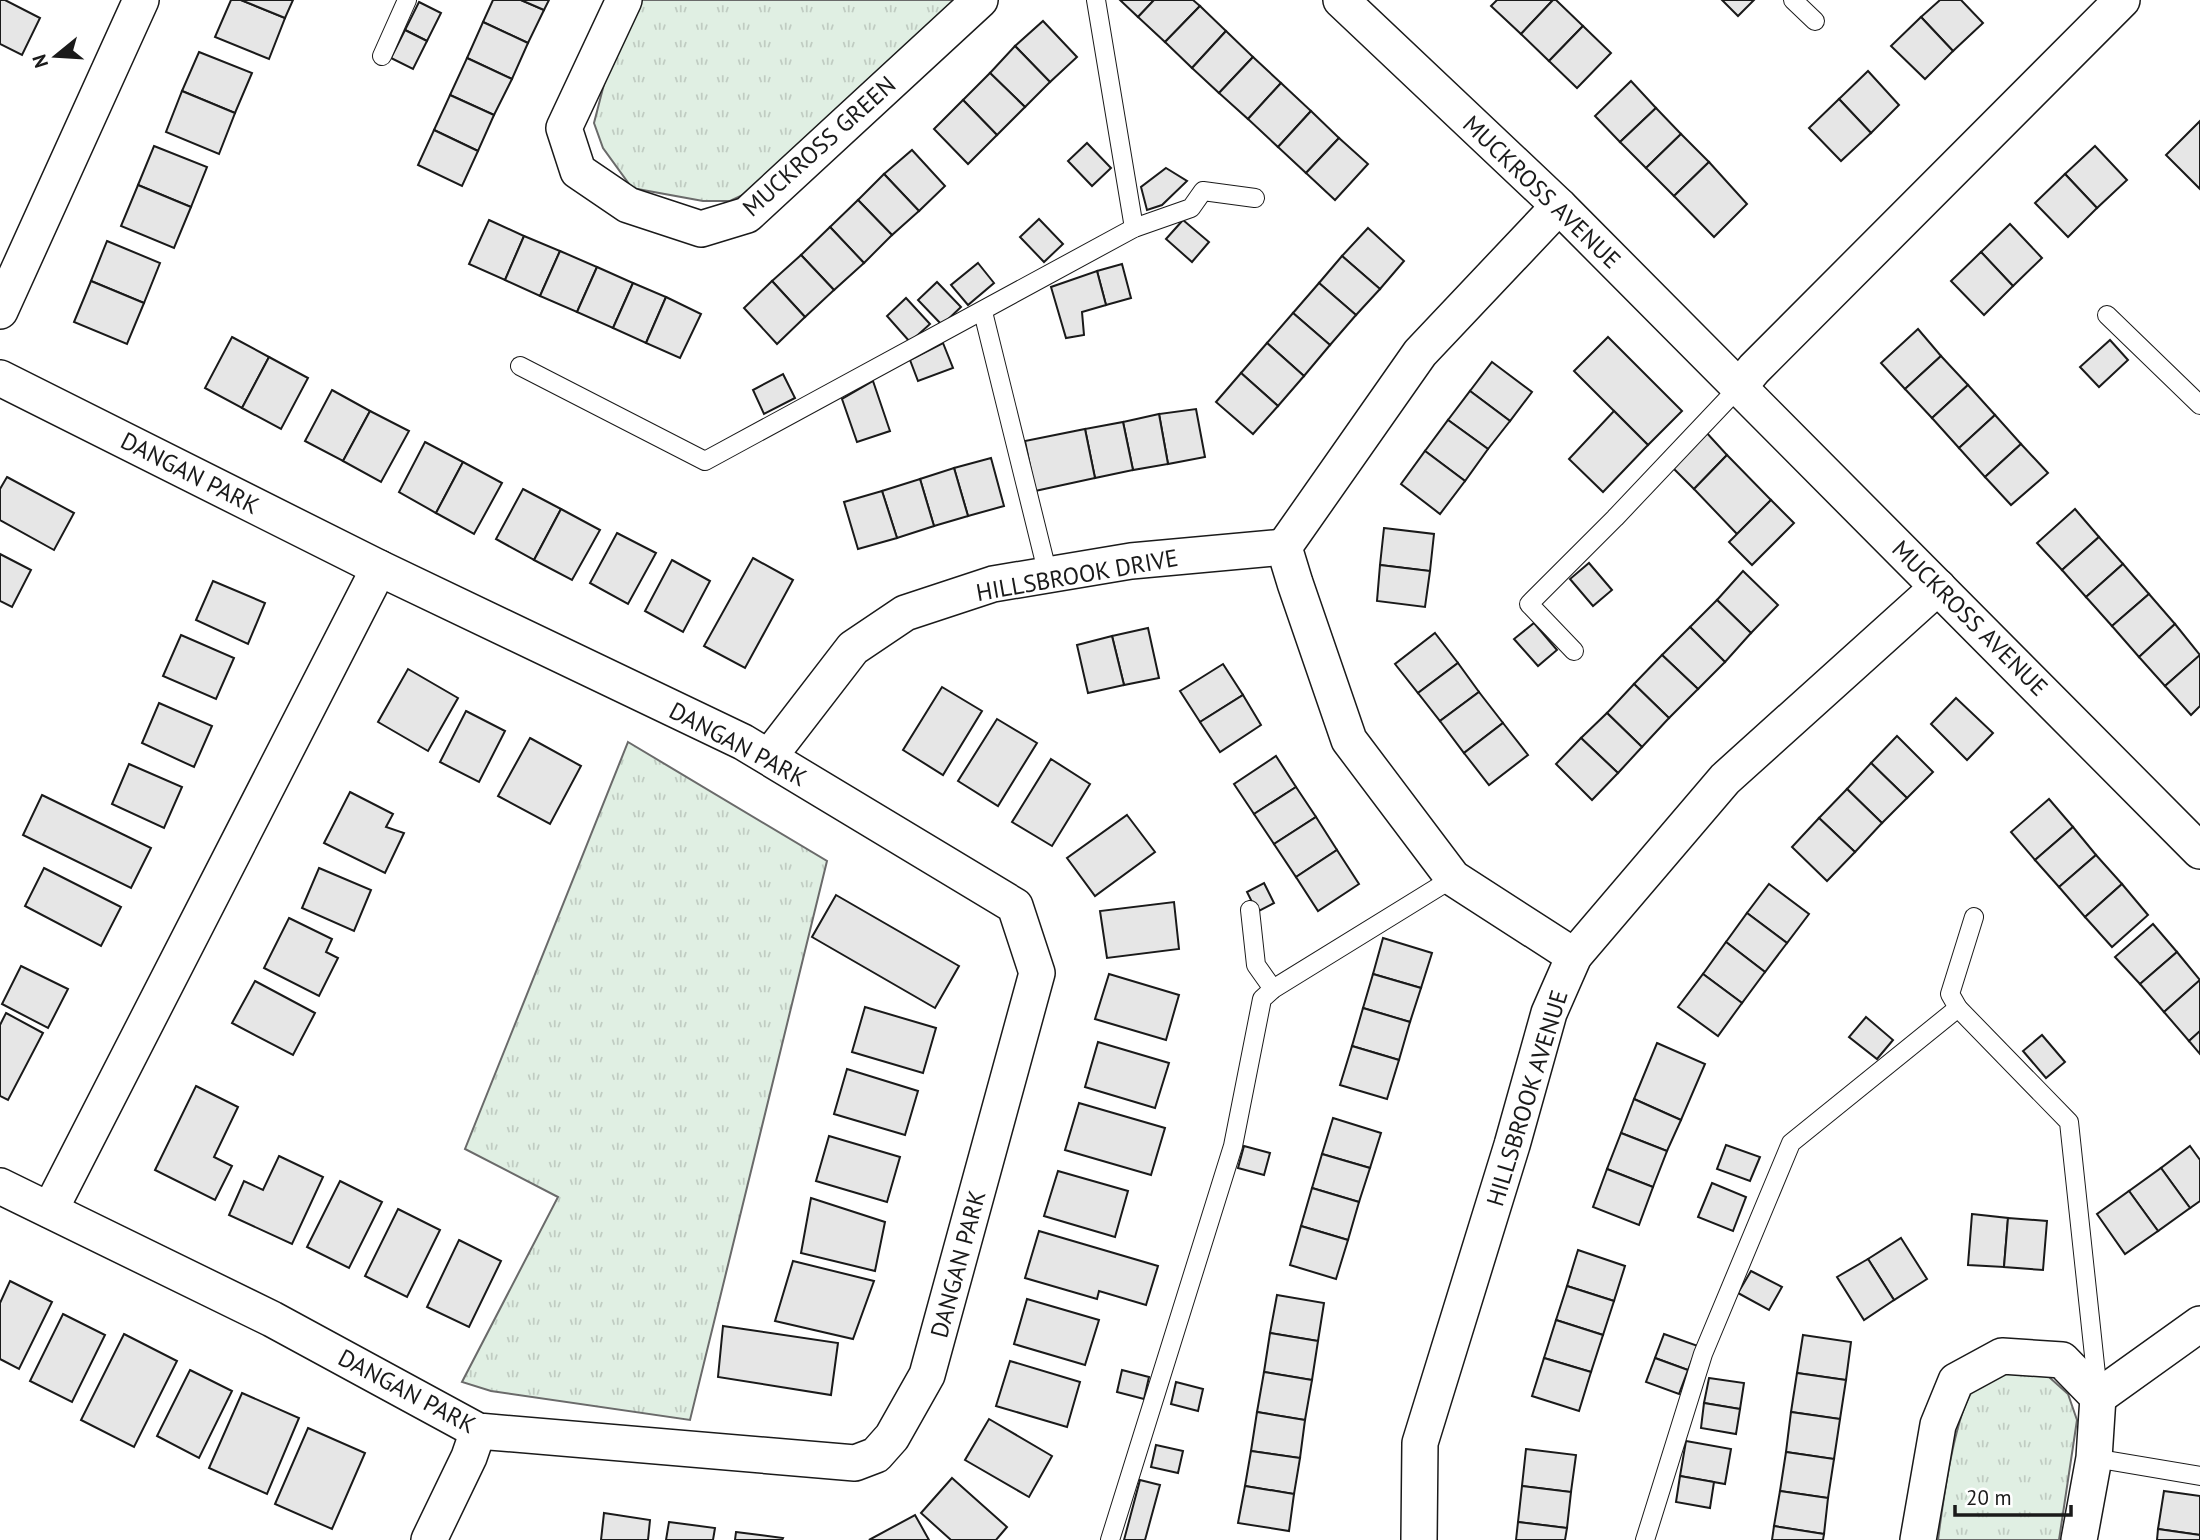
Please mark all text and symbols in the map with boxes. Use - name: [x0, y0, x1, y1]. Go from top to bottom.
- north arrow: [21, 21, 91, 91]
- text: N: [26, 52, 53, 71]
- street label: MUCKROSS GREEN: [736, 69, 902, 223]
- street label: MUCKROSS AVENUE: [1456, 109, 1628, 275]
- street label: DANGAN PARK: [115, 425, 265, 521]
- street label: MUCKROSS AVENUE: [1886, 534, 2054, 702]
- street label: HILLSBROOK DRIVE: [974, 542, 1180, 608]
- street label: DANGAN PARK: [664, 695, 812, 793]
- street label: HILLSBROOK AVENUE: [1479, 986, 1575, 1210]
- street label: DANGAN PARK: [923, 1187, 993, 1341]
- street label: DANGAN PARK: [333, 1342, 481, 1440]
- scale bar: [1955, 1474, 2070, 1518]
- text: 20 m: [1966, 1484, 2012, 1511]

